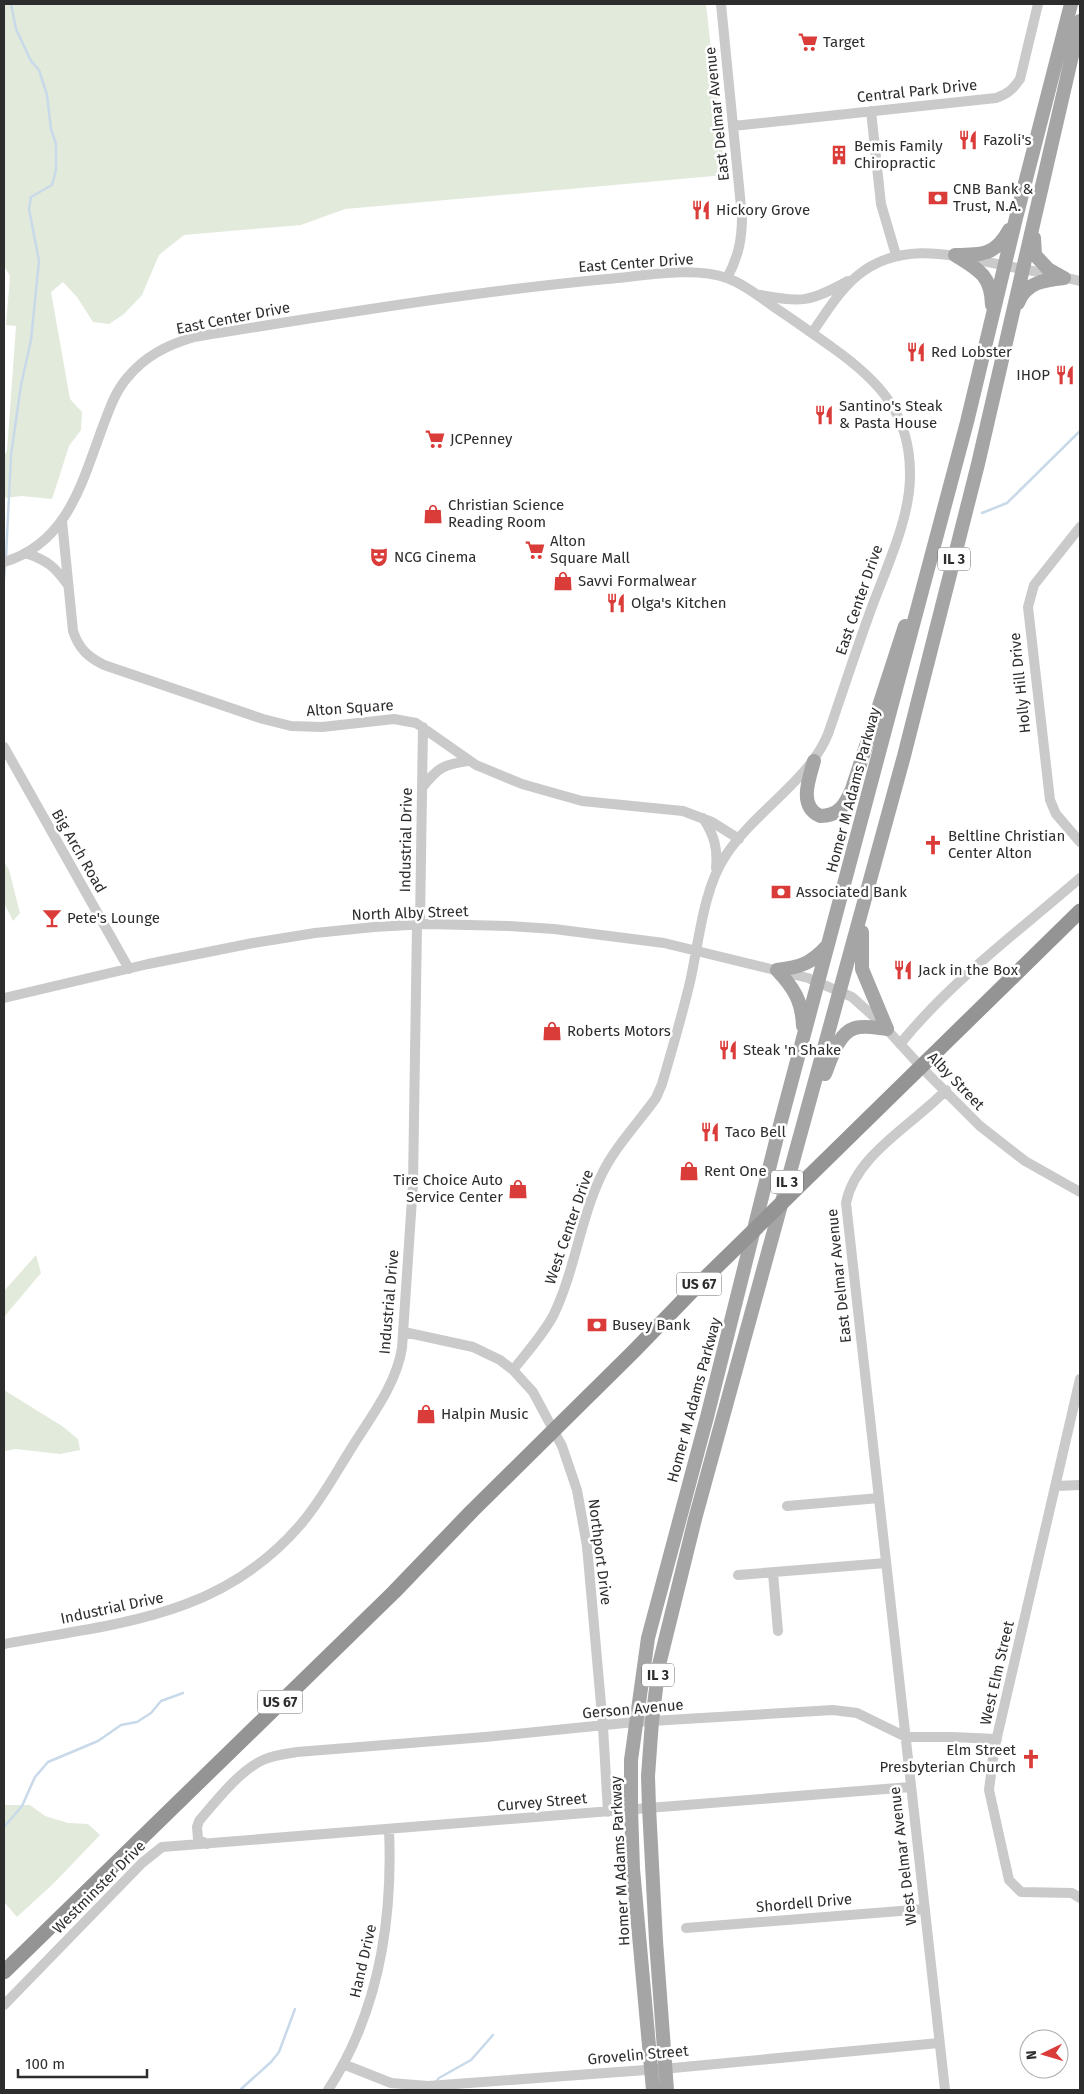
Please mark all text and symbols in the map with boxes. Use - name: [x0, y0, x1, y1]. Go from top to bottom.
- supermarket icon: Target: [797, 31, 819, 53]
- place label: Target: [823, 33, 865, 51]
- street label: East Delmar Avenue: [701, 46, 733, 182]
- street label: Central Park Drive: [856, 76, 978, 106]
- restaurant icon: Fazoli's: [957, 129, 979, 151]
- place label: Fazoli's: [983, 131, 1032, 149]
- place label: Bemis Family Chiropractic: [854, 137, 943, 172]
- building icon: Bemis Family Chiropractic: [828, 144, 850, 166]
- place label: CNB Bank & Trust, N.A.: [953, 180, 1033, 215]
- bank icon: CNB Bank & Trust, N.A.: [927, 187, 949, 209]
- restaurant icon: Hickory Grove: [690, 199, 712, 221]
- place label: Hickory Grove: [716, 201, 810, 219]
- street label: East Center Drive: [578, 250, 694, 276]
- street label: East Center Drive: [175, 298, 291, 338]
- restaurant icon: Red Lobster: [905, 341, 927, 363]
- place label: Red Lobster: [931, 343, 1012, 361]
- restaurant icon: IHOP: [1054, 364, 1076, 386]
- place label: IHOP: [1016, 366, 1050, 384]
- place label: Santino's Steak & Pasta House: [839, 397, 943, 432]
- restaurant icon: Santino's Steak & Pasta House: [813, 404, 835, 426]
- supermarket icon: JCPenney: [424, 428, 446, 450]
- place label: JCPenney: [450, 430, 513, 448]
- place label: Christian Science Reading Room: [448, 496, 564, 531]
- shop icon: Christian Science Reading Room: [422, 503, 444, 525]
- place label: Alton Square Mall: [550, 532, 631, 567]
- supermarket icon: Alton Square Mall: [524, 539, 546, 561]
- street label: East Center Drive: [832, 542, 886, 658]
- theatre icon: NCG Cinema: [368, 546, 390, 568]
- place label: NCG Cinema: [394, 548, 476, 566]
- road number: IL 3: [938, 548, 970, 570]
- shop icon: Savvi Formalwear: [552, 570, 574, 592]
- place label: Savvi Formalwear: [578, 572, 697, 590]
- restaurant icon: Olga's Kitchen: [605, 592, 627, 614]
- place label: Olga's Kitchen: [631, 594, 727, 612]
- street label: Holly Hill Drive: [1006, 632, 1034, 734]
- street label: Alton Square: [306, 696, 394, 720]
- street label: Homer M Adams Parkway: [822, 705, 884, 875]
- street label: Industrial Drive: [396, 787, 416, 893]
- street label: Big Arch Road: [48, 806, 110, 896]
- place label: Beltline Christian Center Alton: [948, 827, 1065, 862]
- church icon: Beltline Christian Center Alton: [922, 834, 944, 856]
- bank icon: Associated Bank: [770, 881, 792, 903]
- place label: Associated Bank: [796, 883, 907, 901]
- street label: North Alby Street: [351, 902, 469, 924]
- bar icon: Pete's Lounge: [41, 907, 63, 929]
- place label: Pete's Lounge: [67, 909, 160, 927]
- restaurant icon: Jack in the Box: [892, 959, 914, 981]
- place label: Jack in the Box: [918, 961, 1019, 979]
- shop icon: Roberts Motors: [541, 1020, 563, 1042]
- place label: Roberts Motors: [567, 1022, 671, 1040]
- restaurant icon: Steak 'n Shake: [717, 1039, 739, 1061]
- place label: Steak 'n Shake: [743, 1041, 841, 1059]
- street label: Alby Street: [924, 1048, 989, 1114]
- restaurant icon: Taco Bell: [699, 1121, 721, 1143]
- place label: Taco Bell: [725, 1123, 786, 1141]
- shop icon: Rent One: [678, 1160, 700, 1182]
- place label: Rent One: [704, 1162, 767, 1180]
- street label: West Center Drive: [541, 1167, 597, 1287]
- road number: IL 3: [771, 1170, 803, 1194]
- place label: Tire Choice Auto Service Center: [393, 1171, 503, 1206]
- shop icon: Tire Choice Auto Service Center: [507, 1178, 529, 1200]
- street label: East Delmar Avenue: [823, 1208, 855, 1344]
- street label: Industrial Drive: [375, 1249, 403, 1355]
- road number: US 67: [676, 1272, 722, 1296]
- bank icon: Busey Bank: [586, 1314, 608, 1336]
- street label: Homer M Adams Parkway: [663, 1315, 725, 1485]
- place label: Busey Bank: [612, 1316, 690, 1334]
- shop icon: Halpin Music: [415, 1403, 437, 1425]
- place label: Halpin Music: [441, 1405, 528, 1423]
- street label: Northport Drive: [585, 1498, 615, 1606]
- street label: Industrial Drive: [59, 1588, 165, 1628]
- street label: West Elm Street: [976, 1618, 1018, 1727]
- road number: IL 3: [642, 1664, 674, 1686]
- road number: US 67: [258, 1690, 302, 1714]
- street label: Gerson Avenue: [582, 1696, 684, 1722]
- place label: Elm Street Presbyterian Church: [879, 1741, 1017, 1776]
- church icon: Elm Street Presbyterian Church: [1020, 1748, 1042, 1770]
- street label: Homer M Adams Parkway: [607, 1775, 633, 1947]
- street label: West Delmar Avenue: [886, 1786, 920, 1926]
- street label: Curvey Street: [496, 1789, 588, 1815]
- street label: Westminster Drive: [49, 1837, 149, 1937]
- street label: Shordell Drive: [755, 1890, 853, 1916]
- street label: Hand Drive: [346, 1922, 380, 2000]
- north arrow: [1019, 2029, 1069, 2079]
- street label: Grovelin Street: [587, 2042, 690, 2068]
- scale bar: [18, 2046, 146, 2078]
- text: N: [1023, 2050, 1040, 2060]
- text: 100 m: [25, 2055, 65, 2073]

